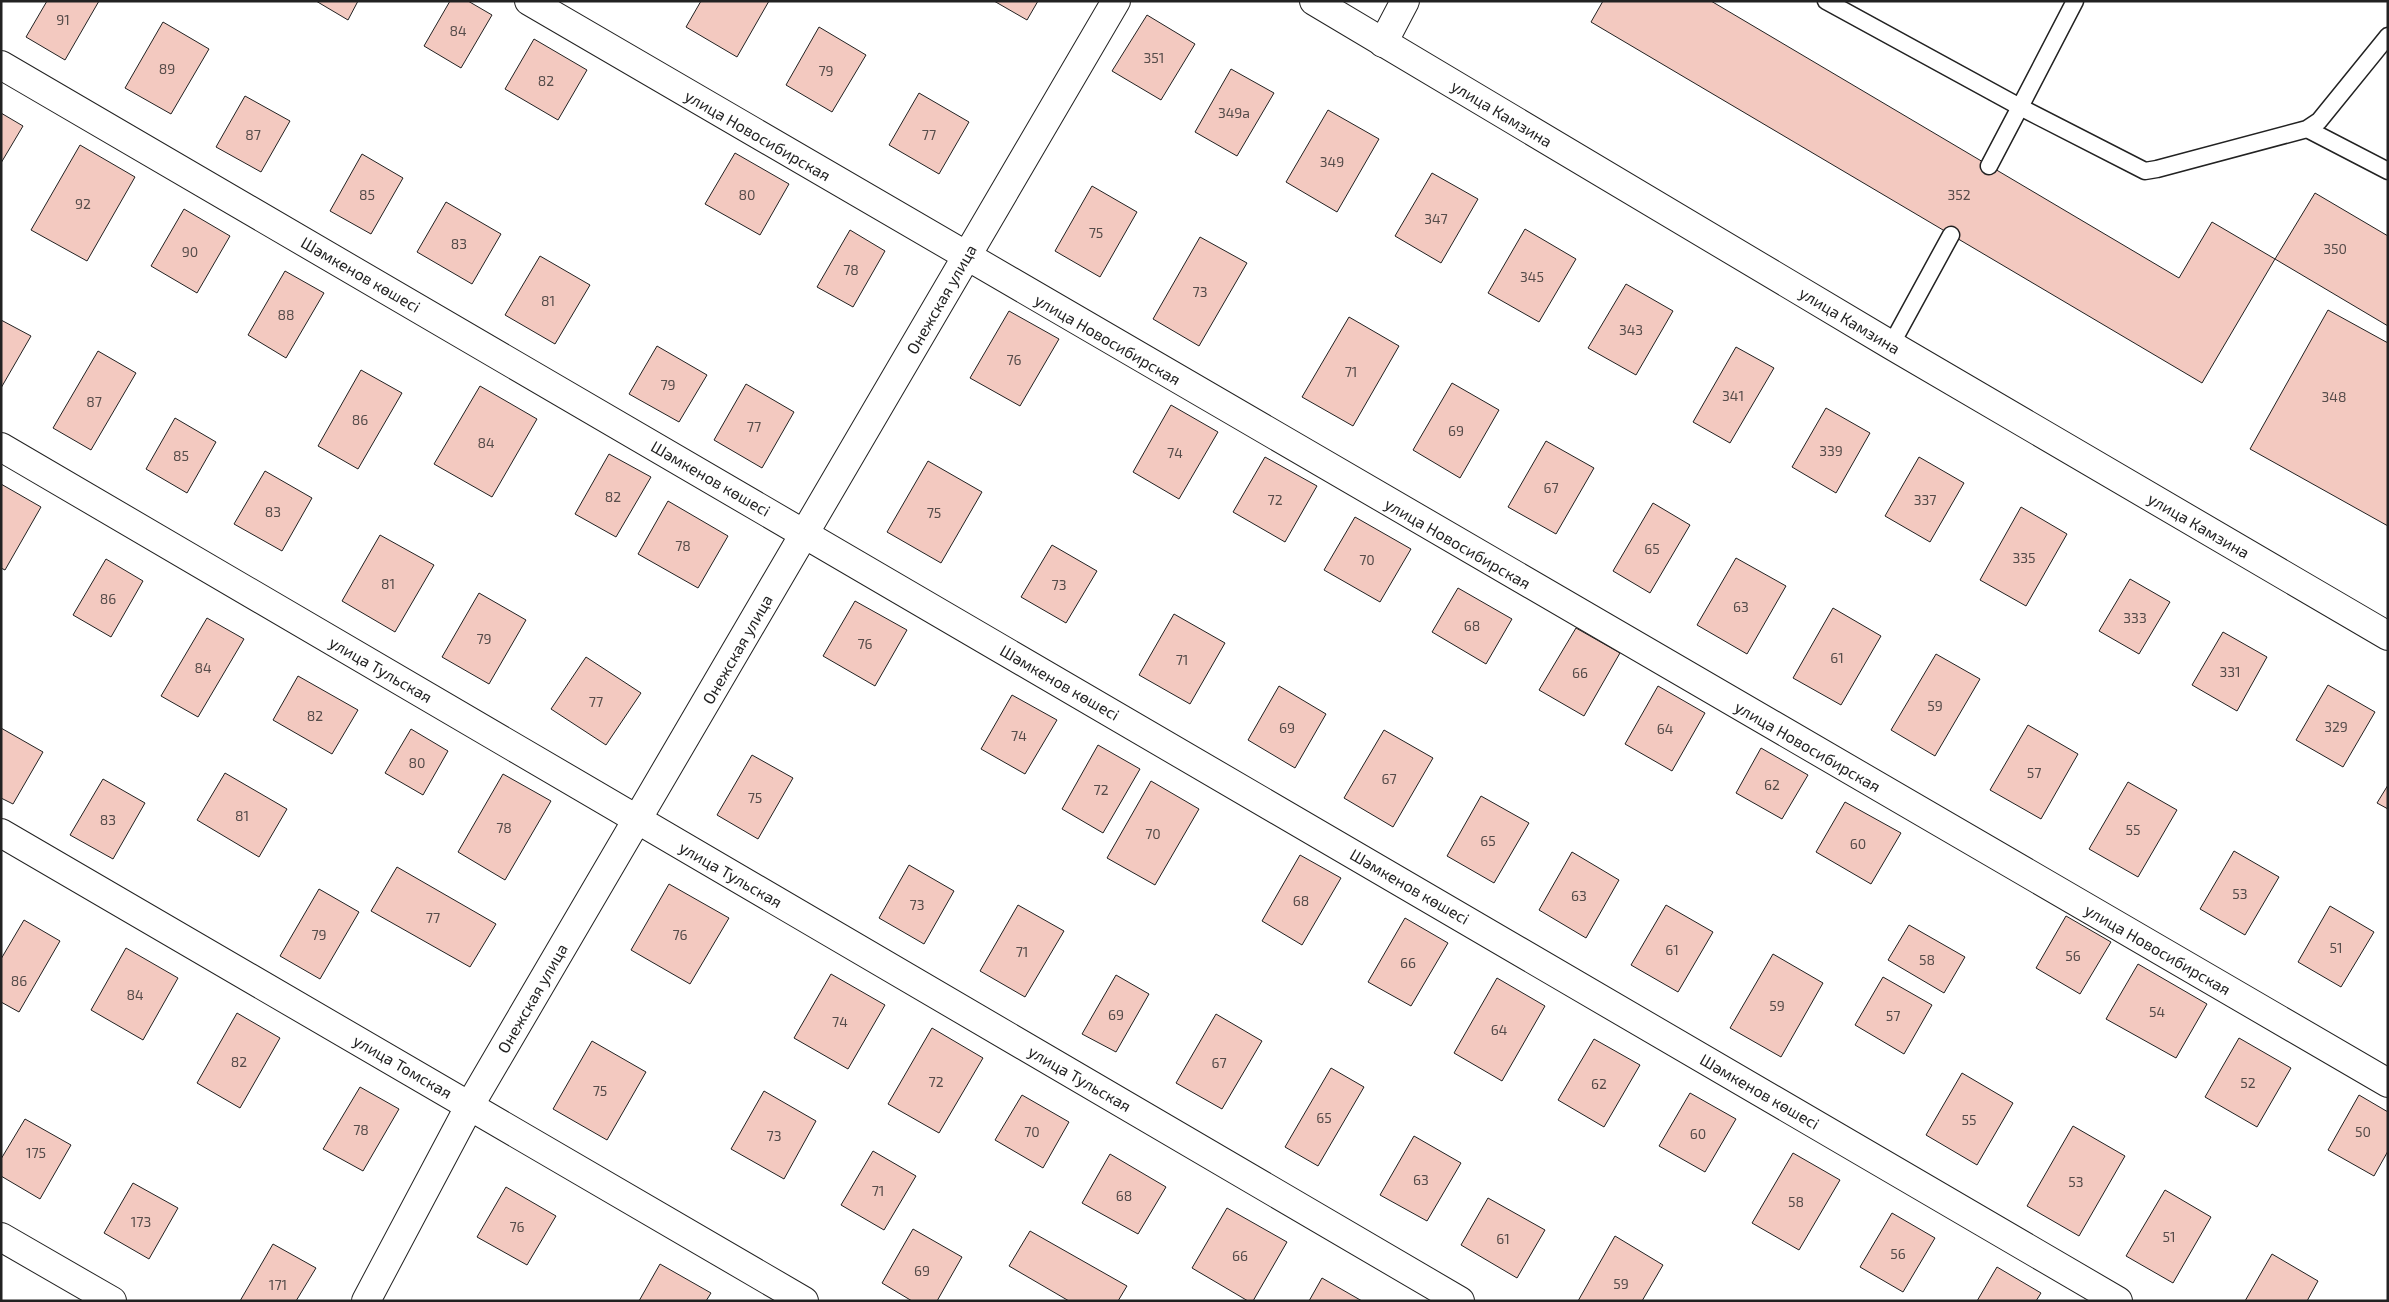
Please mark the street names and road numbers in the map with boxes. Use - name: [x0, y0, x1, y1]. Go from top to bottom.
- street label: улица Камзина: [1448, 75, 1556, 151]
- street label: улица Новосибирская: [681, 85, 834, 185]
- street label: Шәмкенов көшесі: [298, 232, 424, 316]
- street label: Онежская улица: [902, 241, 981, 358]
- street label: улица Камзина: [1796, 282, 1904, 358]
- street label: улица Новосибирская: [1031, 289, 1184, 389]
- street label: Шәмкенов көшесі: [648, 436, 774, 520]
- street label: улица Камзина: [2144, 488, 2253, 563]
- street label: улица Новосибирская: [1381, 493, 1534, 593]
- street label: Онежская улица: [698, 591, 777, 708]
- street label: улица Тульская: [326, 632, 436, 707]
- street label: Шәмкенов көшесі: [997, 640, 1123, 724]
- street label: улица Новосибирская: [1731, 696, 1884, 796]
- street label: улица Тульская: [676, 837, 786, 912]
- street label: Шәмкенов көшесі: [1347, 844, 1473, 928]
- street label: улица Новосибирская: [2081, 899, 2234, 999]
- street label: Онежская улица: [493, 940, 572, 1057]
- street label: улица Томская: [350, 1030, 456, 1103]
- street label: улица Тульская: [1025, 1041, 1135, 1116]
- street label: Шәмкенов көшесі: [1697, 1049, 1823, 1133]

